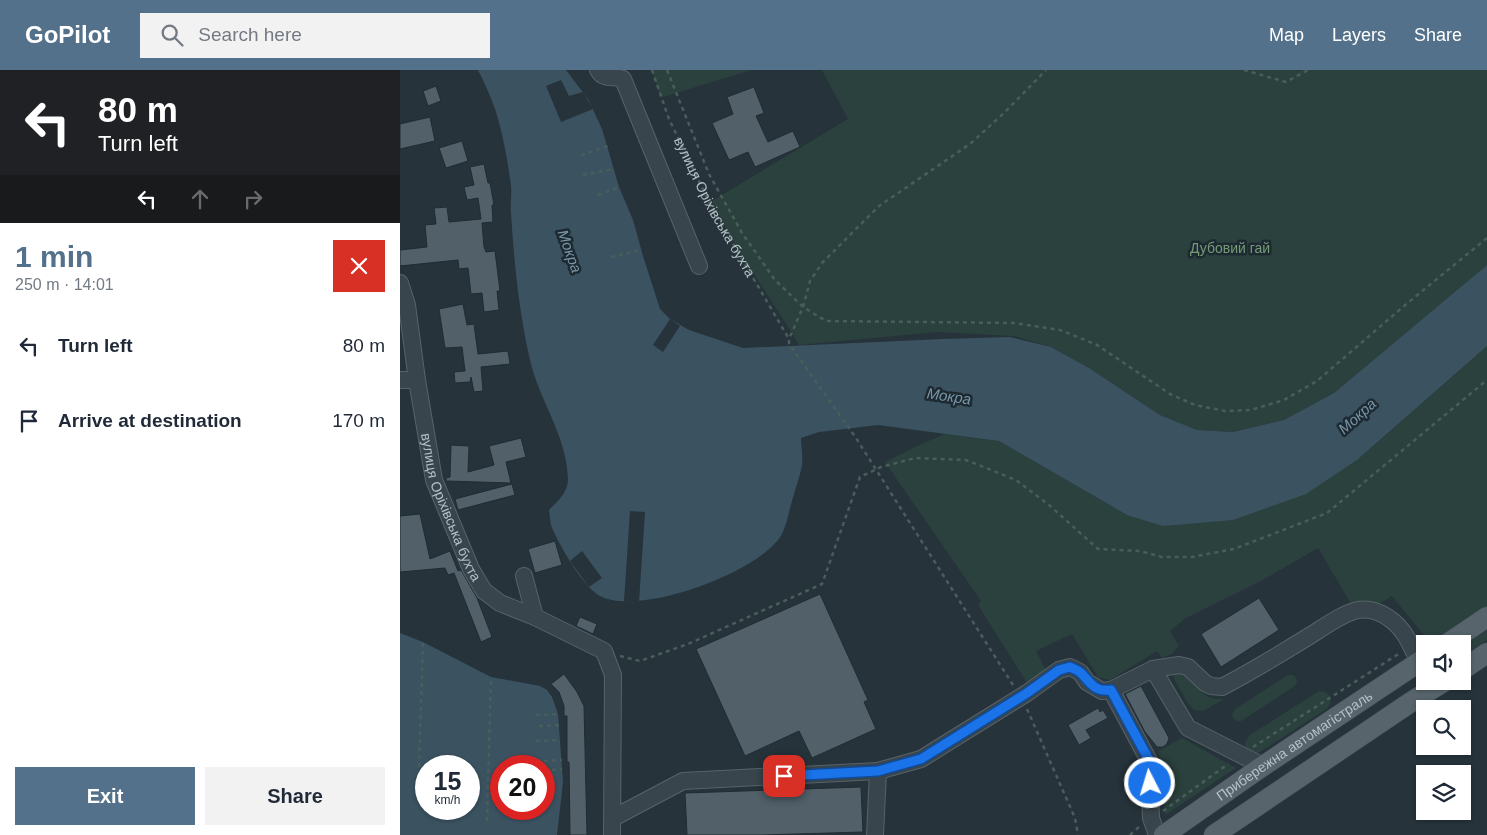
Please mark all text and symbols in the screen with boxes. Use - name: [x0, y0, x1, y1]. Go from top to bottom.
- search box: [140, 13, 490, 58]
- text: GoPilot: [25, 21, 110, 48]
- icon: search: [158, 21, 186, 49]
- text: Search here: [198, 24, 302, 45]
- text: Map: [1269, 25, 1304, 45]
- text: Layers: [1332, 25, 1386, 45]
- text: Share: [1414, 25, 1462, 45]
- icon: left: [15, 90, 80, 155]
- text: 80 m: [98, 90, 178, 129]
- text: Turn left: [98, 131, 178, 156]
- street label: вулиця Оріхівська бухта: [671, 134, 759, 280]
- icon: left: [133, 185, 161, 213]
- icon: ahead: [186, 185, 214, 213]
- icon: right: [239, 185, 267, 213]
- water label: Мокра: [554, 227, 586, 275]
- text: 1 min: [15, 240, 93, 273]
- button: close: [333, 240, 385, 292]
- park label: Дубовий гай: [1190, 240, 1270, 256]
- text: 250 m · 14:01: [15, 276, 114, 293]
- icon: left: [15, 332, 43, 360]
- text: Turn left: [58, 335, 133, 356]
- text: 80 m: [343, 335, 385, 356]
- water label: Мокра: [926, 384, 972, 408]
- water label: Мокра: [1335, 395, 1379, 437]
- icon: arrive: [15, 407, 43, 435]
- text: Arrive at destination: [58, 410, 242, 431]
- text: 170 m: [332, 410, 385, 431]
- street label: вулиця Оріхівська бухта: [418, 432, 484, 584]
- map controls: [1416, 635, 1471, 820]
- button: sound: [1416, 635, 1471, 690]
- street label: Прибережна автомагістраль: [1213, 687, 1375, 804]
- button: search: [1416, 700, 1471, 755]
- speed limit sign: 20: [490, 755, 555, 820]
- pin: [763, 755, 805, 797]
- position arrow: [1123, 756, 1175, 808]
- icon: arrive: [770, 762, 798, 790]
- button: layers: [1416, 765, 1471, 820]
- button: Exit: [15, 767, 195, 825]
- button: Share: [205, 767, 385, 825]
- text: 15: [434, 767, 461, 795]
- text: km/h: [434, 793, 461, 807]

